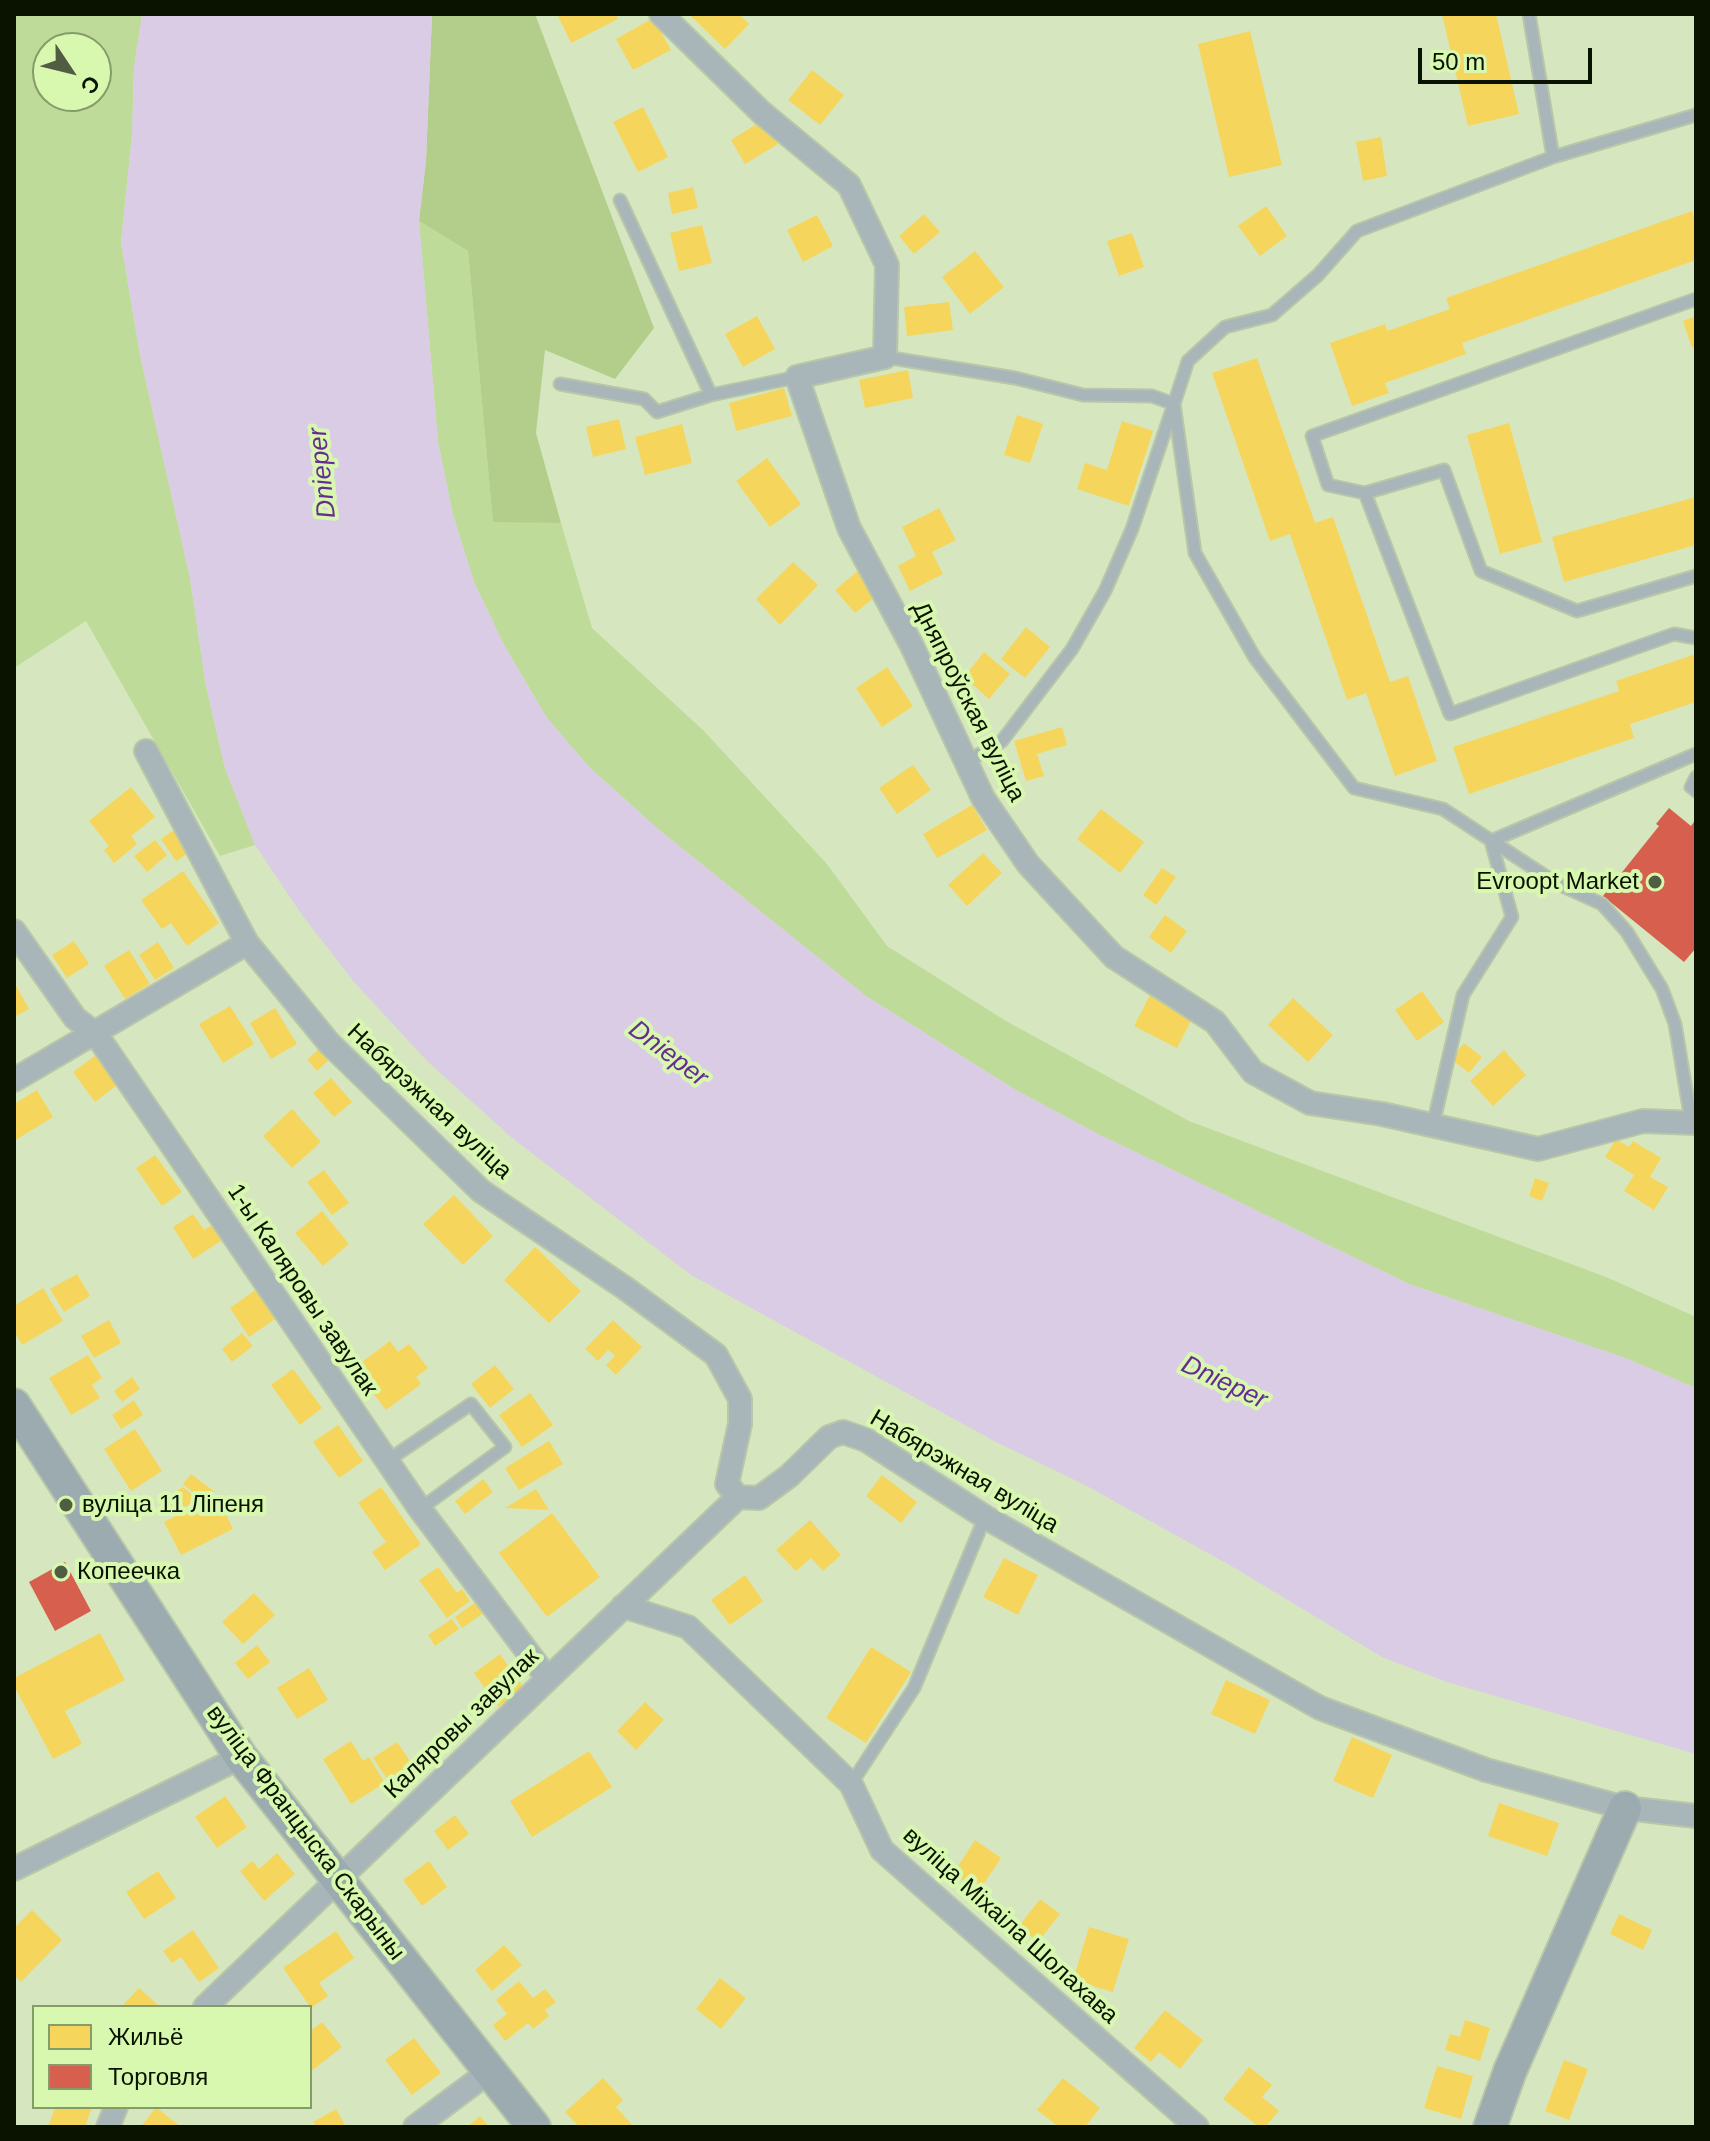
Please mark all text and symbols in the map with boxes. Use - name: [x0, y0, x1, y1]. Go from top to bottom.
- north arrow: [32, 32, 112, 112]
- scale bar: [1422, 32, 1596, 82]
- text: 50 m: [1432, 48, 1485, 75]
- text: С: [76, 71, 105, 99]
- water label: Dnieper: [303, 426, 343, 520]
- street label: Дняпроўская вуліца: [905, 597, 1031, 807]
- place label: Evroopt Market: [1476, 868, 1639, 896]
- marker: Evroopt Market: [1646, 873, 1664, 891]
- water label: Dnieper: [622, 1014, 714, 1094]
- street label: Набярэжная вуліца: [341, 1018, 517, 1186]
- street label: 1-ы Каляровы завулак: [220, 1179, 384, 1401]
- water label: Dnieper: [1176, 1350, 1272, 1416]
- street label: Набярэжная вуліца: [864, 1404, 1064, 1540]
- place label: вуліца 11 Ліпеня: [82, 1491, 264, 1519]
- marker: вуліца 11 Ліпеня: [57, 1496, 75, 1514]
- place label: Копеечка: [77, 1558, 180, 1586]
- marker: Копеечка: [52, 1563, 70, 1581]
- street label: Каляровы завулак: [379, 1643, 545, 1805]
- street label: вуліца Францыска Скарыны: [200, 1700, 410, 1966]
- street label: вуліца Міхаіла Шолахава: [896, 1822, 1124, 2030]
- legend: [32, 2005, 312, 2109]
- text: Жильё: [108, 2023, 183, 2050]
- text: Торговля: [108, 2063, 208, 2090]

